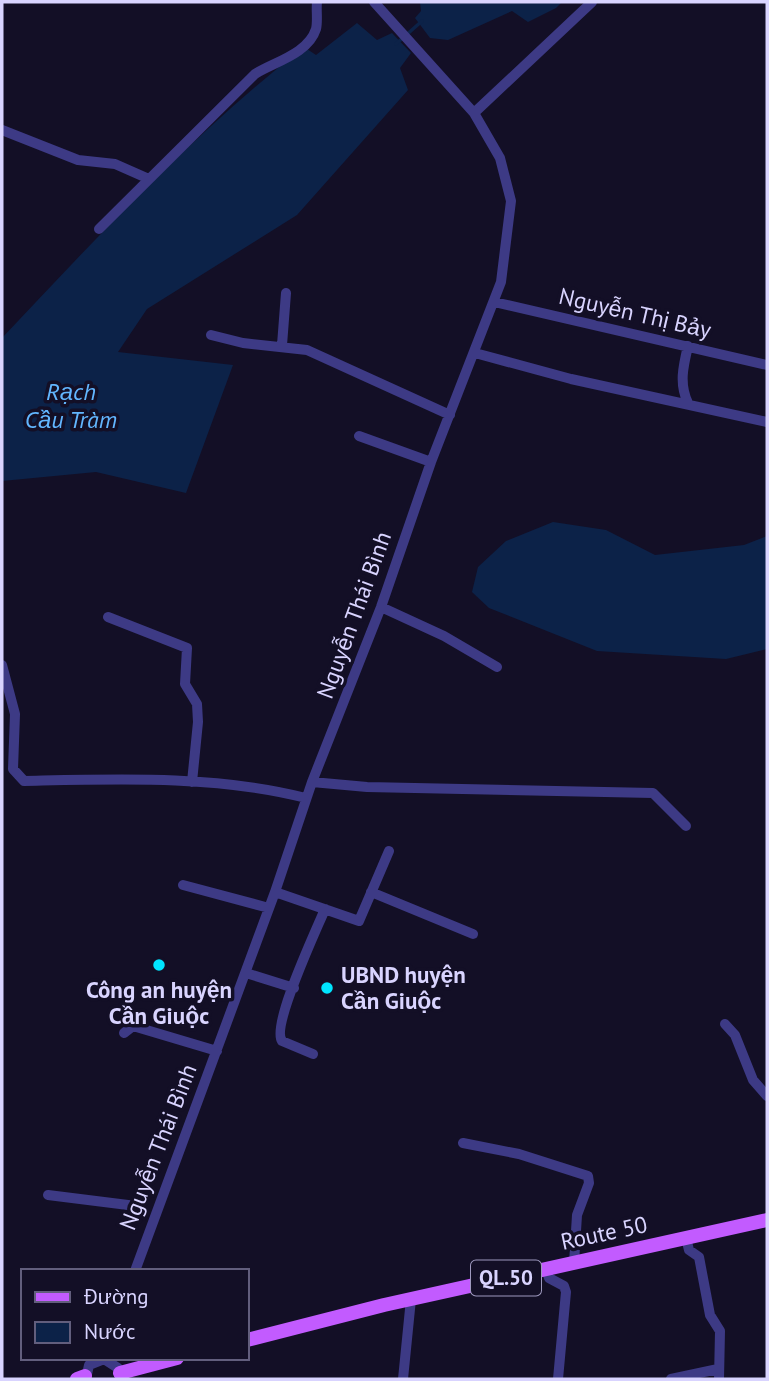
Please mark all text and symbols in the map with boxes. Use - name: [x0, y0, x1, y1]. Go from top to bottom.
- street label: Nguyễn Thị Bảy: [556, 281, 714, 344]
- water label: Rạch Cầu Tràm: [25, 376, 117, 435]
- street label: Nguyễn Thái Bình: [310, 527, 397, 702]
- marker: Công an huyện Cần Giuộc: [151, 957, 167, 973]
- place label: UBND huyện Cần Giuộc: [341, 960, 466, 1015]
- place label: Công an huyện Cần Giuộc: [86, 975, 232, 1030]
- marker: UBND huyện Cần Giuộc: [319, 980, 335, 996]
- street label: Nguyễn Thái Bình: [113, 1060, 203, 1234]
- street label: Route 50: [558, 1209, 650, 1256]
- road number: QL.50: [471, 1260, 541, 1296]
- legend: [21, 1269, 248, 1360]
- text: Đường: [83, 1283, 148, 1310]
- text: Nước: [84, 1318, 135, 1345]

